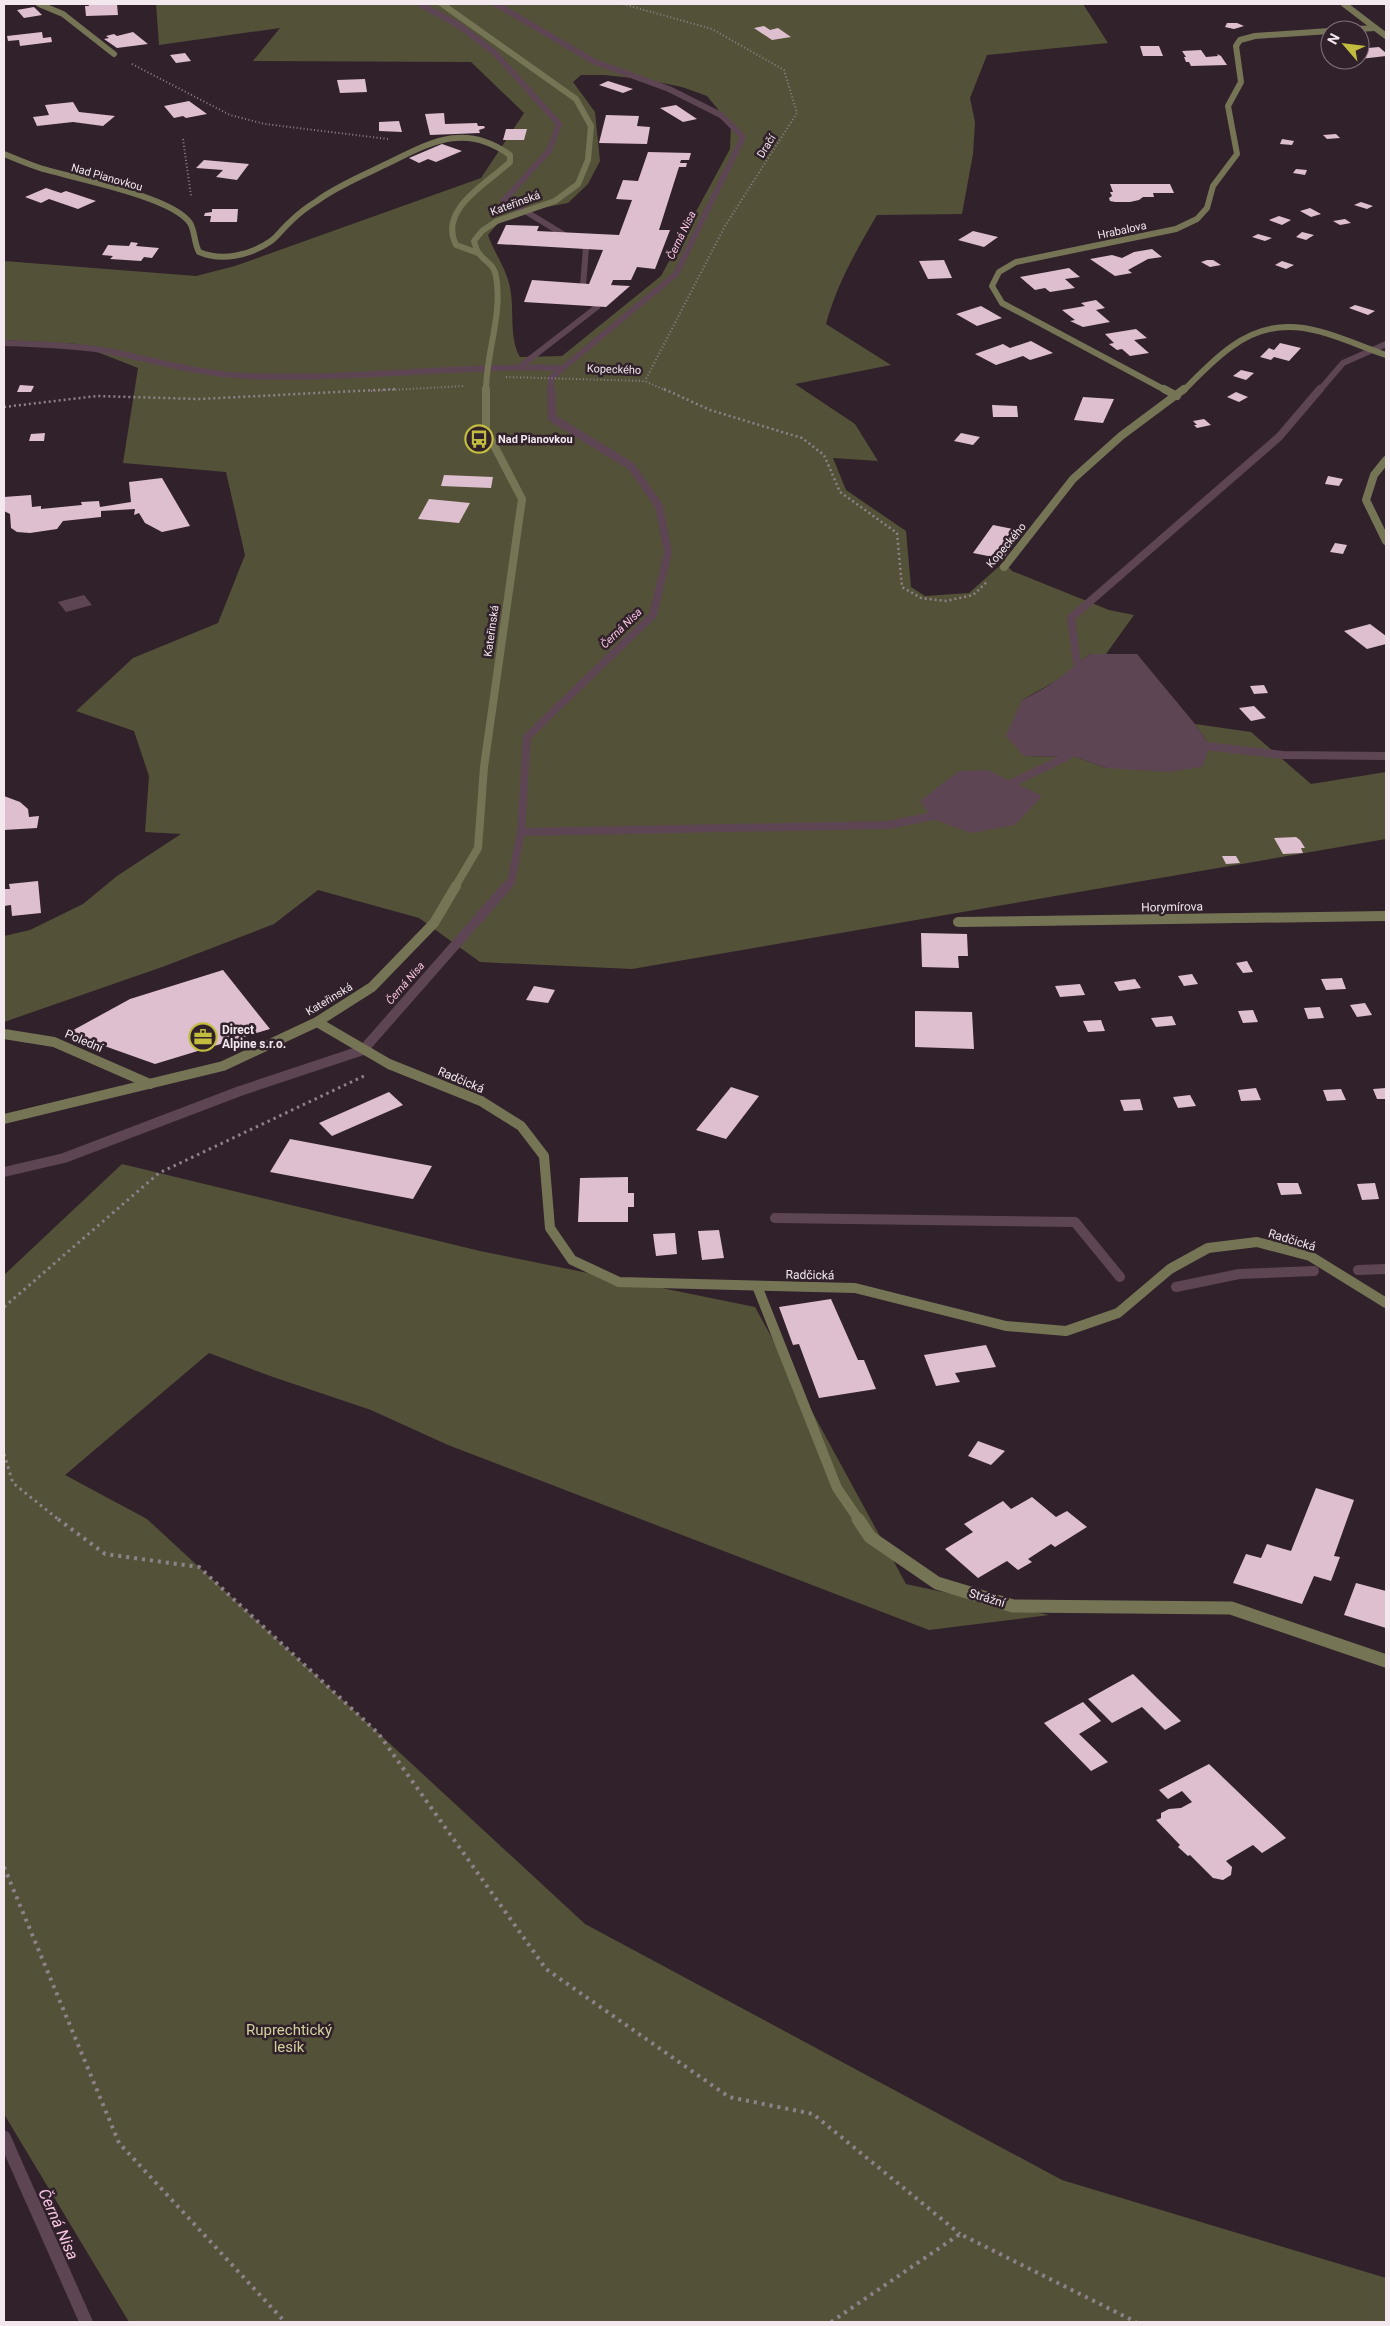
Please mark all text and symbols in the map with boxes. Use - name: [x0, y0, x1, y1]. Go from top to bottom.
- north arrow: [1320, 20, 1370, 70]
- text: N: [1324, 31, 1343, 47]
- street label: Dračí: [754, 131, 779, 160]
- street label: Nad Pianovkou: [70, 161, 144, 194]
- street label: Kateřinská: [489, 188, 542, 218]
- water label: Černá Nisa: [663, 208, 699, 262]
- street label: Hrabalova: [1096, 219, 1148, 242]
- street label: Kopeckého: [587, 362, 641, 377]
- bus stop icon: Nad Pianovkou: [464, 424, 494, 454]
- place label: Nad Pianovkou: [498, 433, 573, 446]
- street label: Kopeckého: [984, 520, 1029, 570]
- street label: Kateřinská: [481, 604, 502, 658]
- water label: Černá Nisa: [597, 605, 645, 651]
- street label: Horymírova: [1141, 899, 1203, 915]
- water label: Černá Nisa: [383, 959, 428, 1007]
- street label: Kateřinská: [304, 980, 355, 1018]
- office icon: Direct Alpine s.r.o.: [188, 1022, 218, 1052]
- place label: Direct Alpine s.r.o.: [222, 1023, 286, 1051]
- street label: Polední: [63, 1027, 106, 1056]
- street label: Radčická: [436, 1064, 486, 1096]
- street label: Radčická: [1267, 1226, 1317, 1254]
- street label: Radčická: [785, 1268, 835, 1282]
- street label: Strážní: [967, 1586, 1008, 1610]
- park label: Ruprechtický lesík: [246, 2021, 332, 2056]
- water label: Černá Nisa: [34, 2185, 84, 2263]

